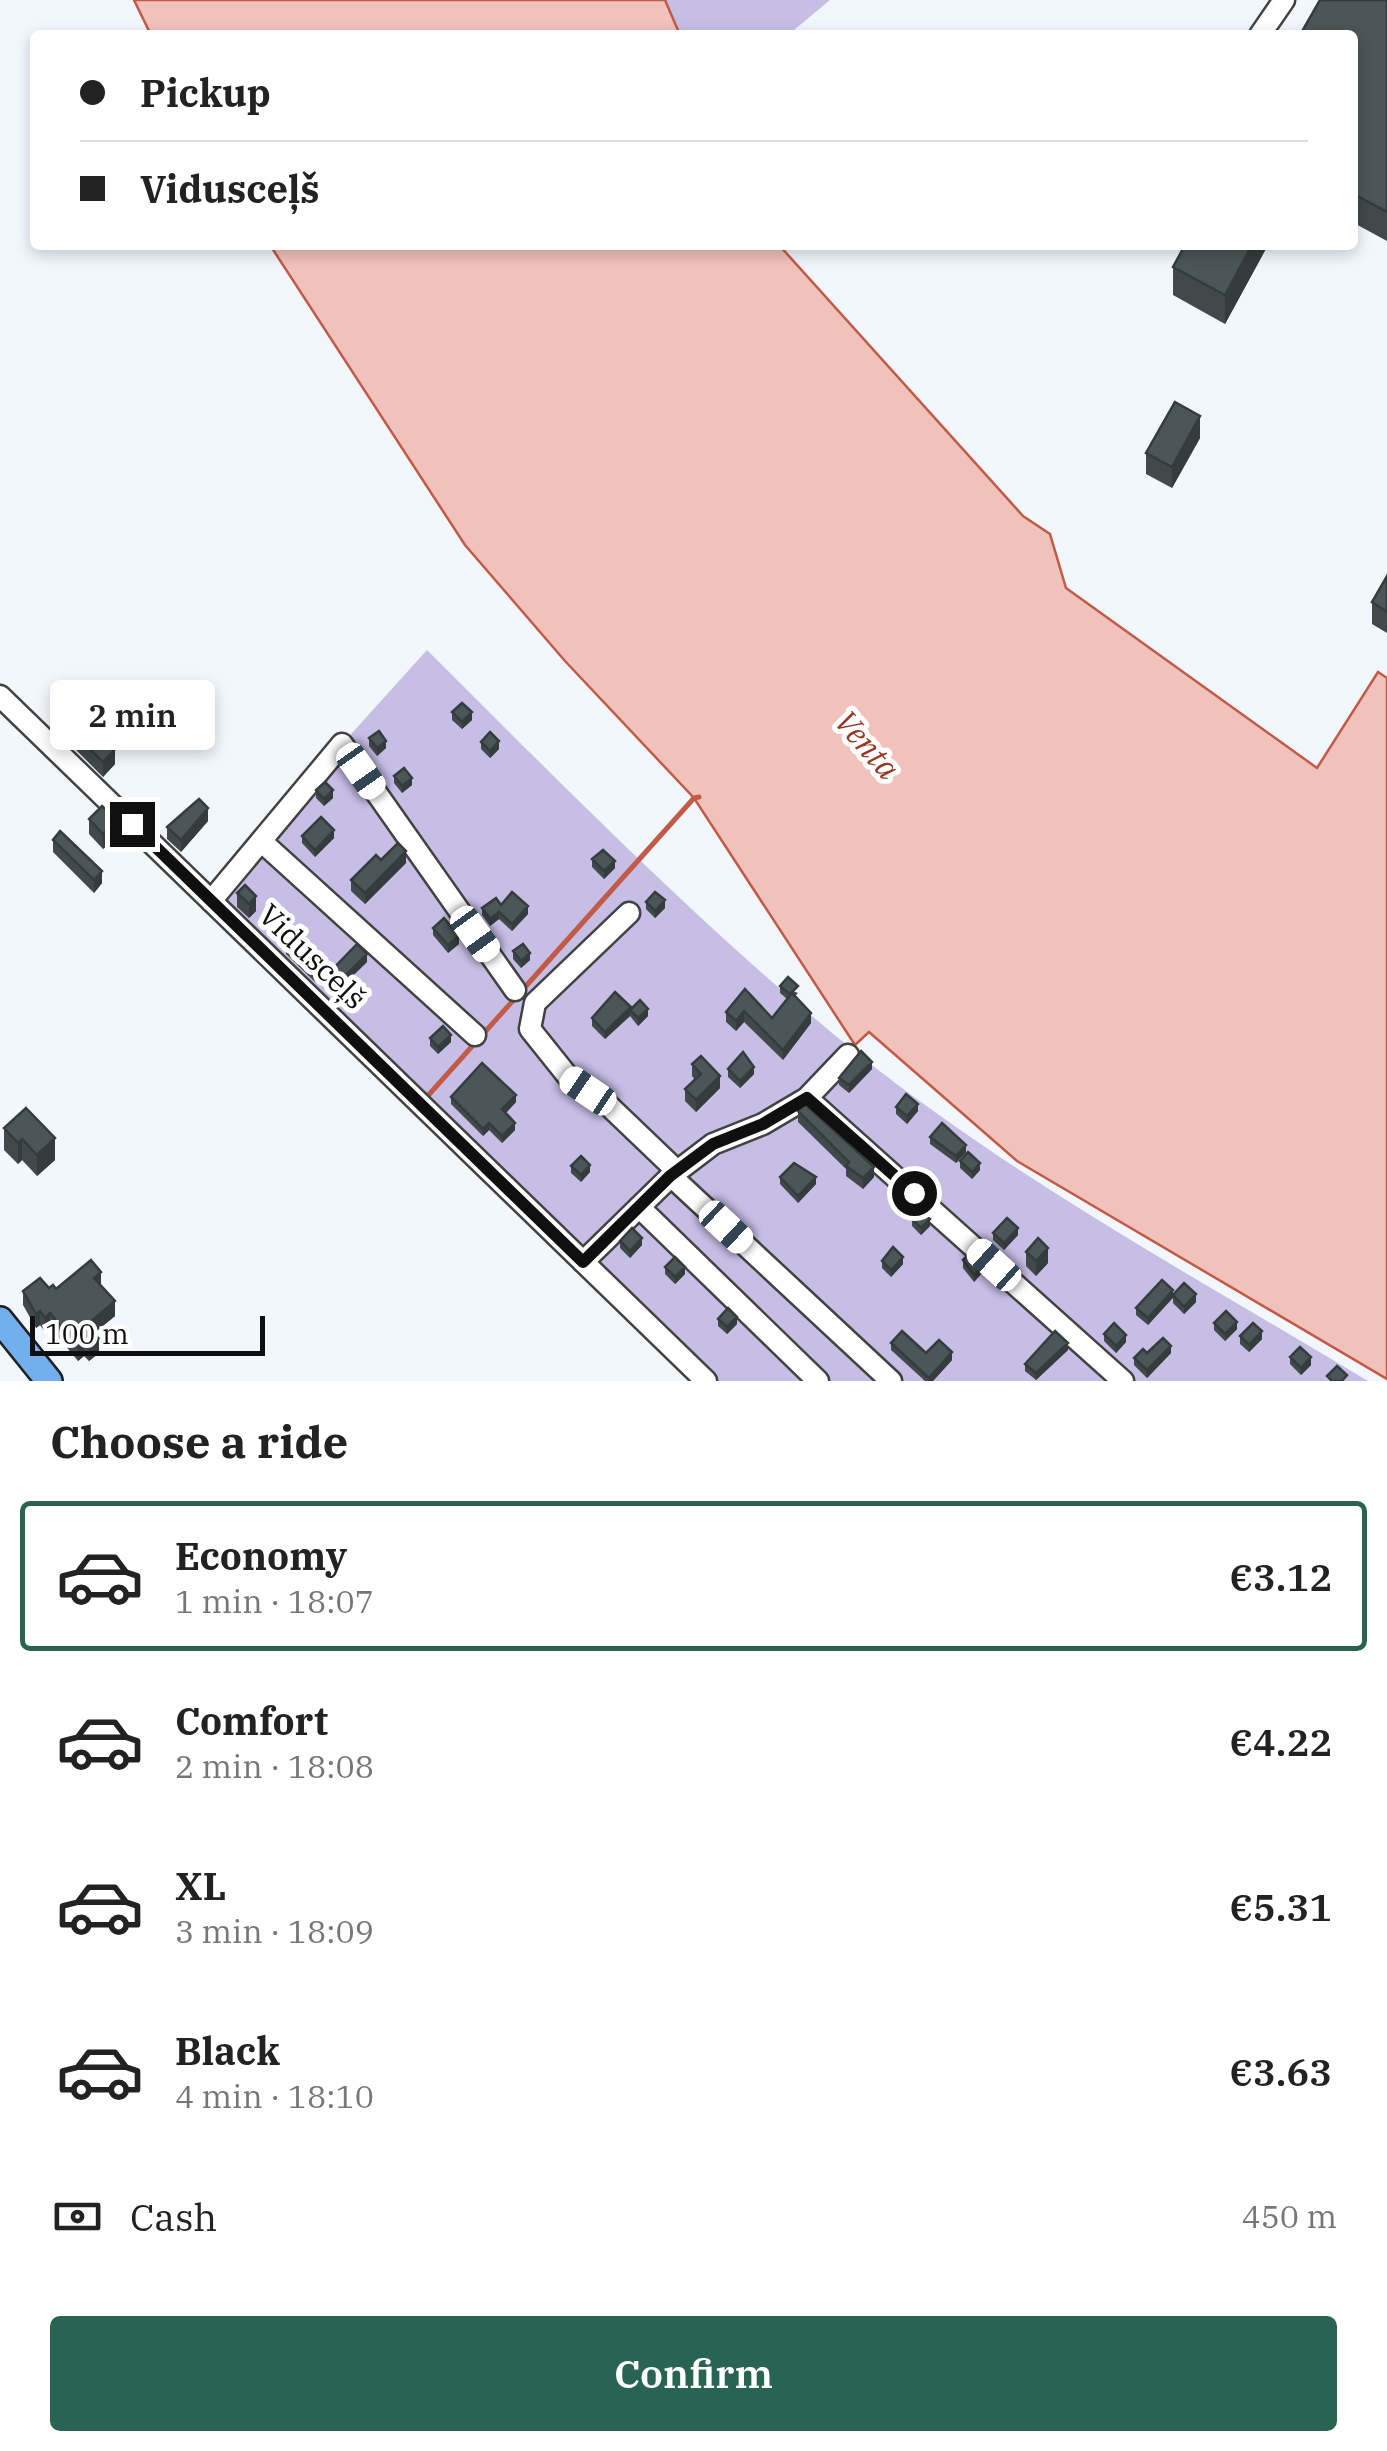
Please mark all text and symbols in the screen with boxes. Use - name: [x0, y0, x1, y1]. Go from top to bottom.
- text: Pickup: [140, 68, 271, 117]
- text: Vidusceļš: [140, 164, 320, 213]
- callout: 2 min: [49, 679, 214, 749]
- text: 2 min: [88, 694, 177, 736]
- water label: Venta: [826, 701, 910, 788]
- car: [332, 738, 390, 804]
- route end: [110, 802, 155, 847]
- street label: Vidusceļš: [251, 895, 375, 1017]
- car: [445, 901, 505, 967]
- car: [555, 1062, 621, 1120]
- route start: [892, 1171, 937, 1216]
- car: [694, 1196, 758, 1258]
- car: [962, 1234, 1026, 1296]
- scale bar: [30, 1311, 265, 1356]
- text: 100 m: [45, 1315, 129, 1352]
- text: Choose a ride: [50, 1412, 348, 1470]
- icon: car: [55, 1531, 145, 1621]
- text: Economy: [175, 1531, 347, 1580]
- text: €3.12: [1229, 1552, 1332, 1601]
- text: 1 min · 18:07: [175, 1580, 374, 1622]
- icon: car: [55, 1696, 145, 1786]
- text: Comfort: [175, 1696, 328, 1745]
- text: €4.22: [1229, 1717, 1332, 1766]
- text: 2 min · 18:08: [175, 1745, 374, 1787]
- icon: car: [55, 1861, 145, 1951]
- text: XL: [175, 1861, 226, 1910]
- text: €5.31: [1229, 1882, 1332, 1931]
- text: 3 min · 18:09: [175, 1910, 374, 1952]
- icon: car: [55, 2026, 145, 2116]
- text: Black: [175, 2026, 280, 2075]
- text: €3.63: [1229, 2047, 1332, 2096]
- text: 4 min · 18:10: [175, 2075, 374, 2117]
- icon: cash: [50, 2189, 105, 2244]
- text: Cash: [130, 2192, 217, 2241]
- text: 450 m: [1241, 2195, 1337, 2237]
- button: Confirm: [50, 2316, 1337, 2431]

